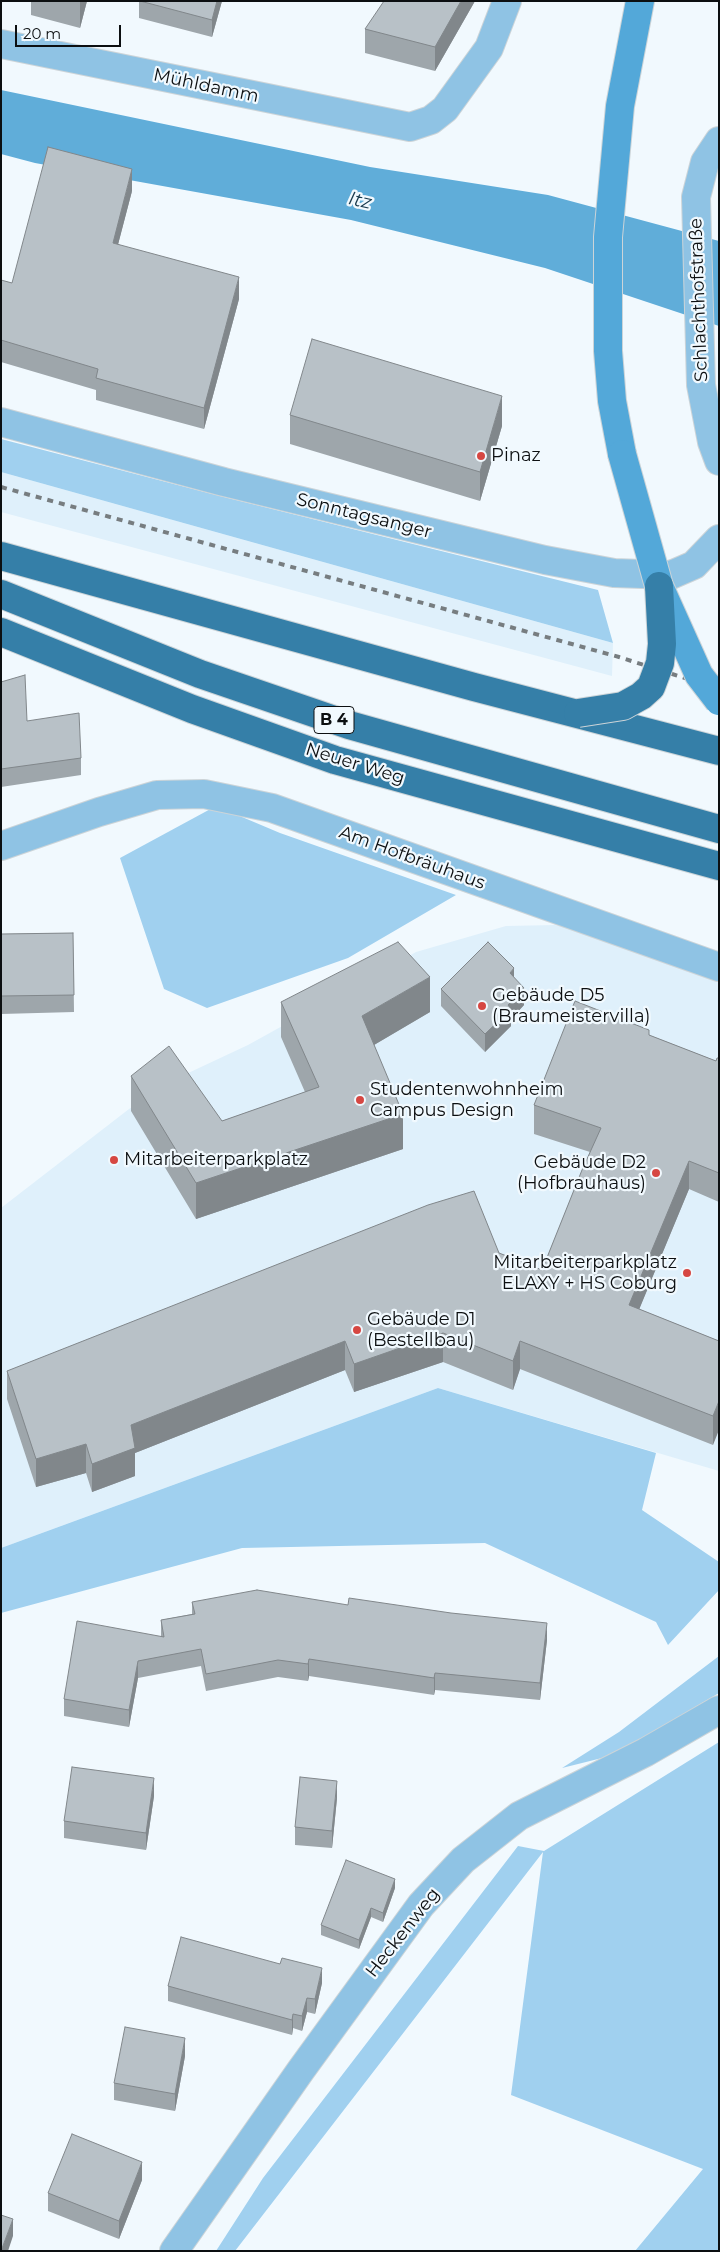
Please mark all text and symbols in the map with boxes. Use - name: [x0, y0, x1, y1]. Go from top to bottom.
- scale bar: [18, 15, 124, 47]
- text: 20 m: [23, 24, 61, 43]
- street label: Mühldamm: [151, 64, 261, 108]
- water label: Itz: [346, 187, 374, 215]
- street label: Schlachthofstraße: [685, 218, 713, 382]
- place label: Pinaz: [491, 445, 541, 467]
- marker: Pinaz: [475, 450, 487, 462]
- street label: Sonntagsanger: [294, 489, 434, 543]
- road number: B 4: [314, 706, 354, 734]
- street label: Neuer Weg: [303, 739, 407, 789]
- street label: Am Hofbräuhaus: [336, 822, 488, 894]
- place label: Gebäude D5 (Braumeistervilla): [492, 985, 650, 1028]
- marker: Gebäude D5 (Braumeistervilla): [476, 1000, 488, 1012]
- place label: Studentenwohnheim Campus Design: [370, 1079, 564, 1122]
- marker: Studentenwohnheim Campus Design: [354, 1094, 366, 1106]
- place label: Mitarbeiterparkplatz: [124, 1149, 308, 1171]
- place label: Gebäude D2 (Hofbrauhaus): [517, 1152, 646, 1194]
- marker: Mitarbeiterparkplatz: [108, 1154, 120, 1166]
- marker: Gebäude D2 (Hofbrauhaus): [650, 1167, 662, 1179]
- place label: Mitarbeiterparkplatz ELAXY + HS Coburg: [493, 1252, 677, 1294]
- marker: Mitarbeiterparkplatz ELAXY + HS Coburg: [681, 1267, 693, 1279]
- place label: Gebäude D1 (Bestellbau): [367, 1309, 476, 1352]
- marker: Gebäude D1 (Bestellbau): [351, 1324, 363, 1336]
- street label: Heckenweg: [361, 1884, 445, 1982]

